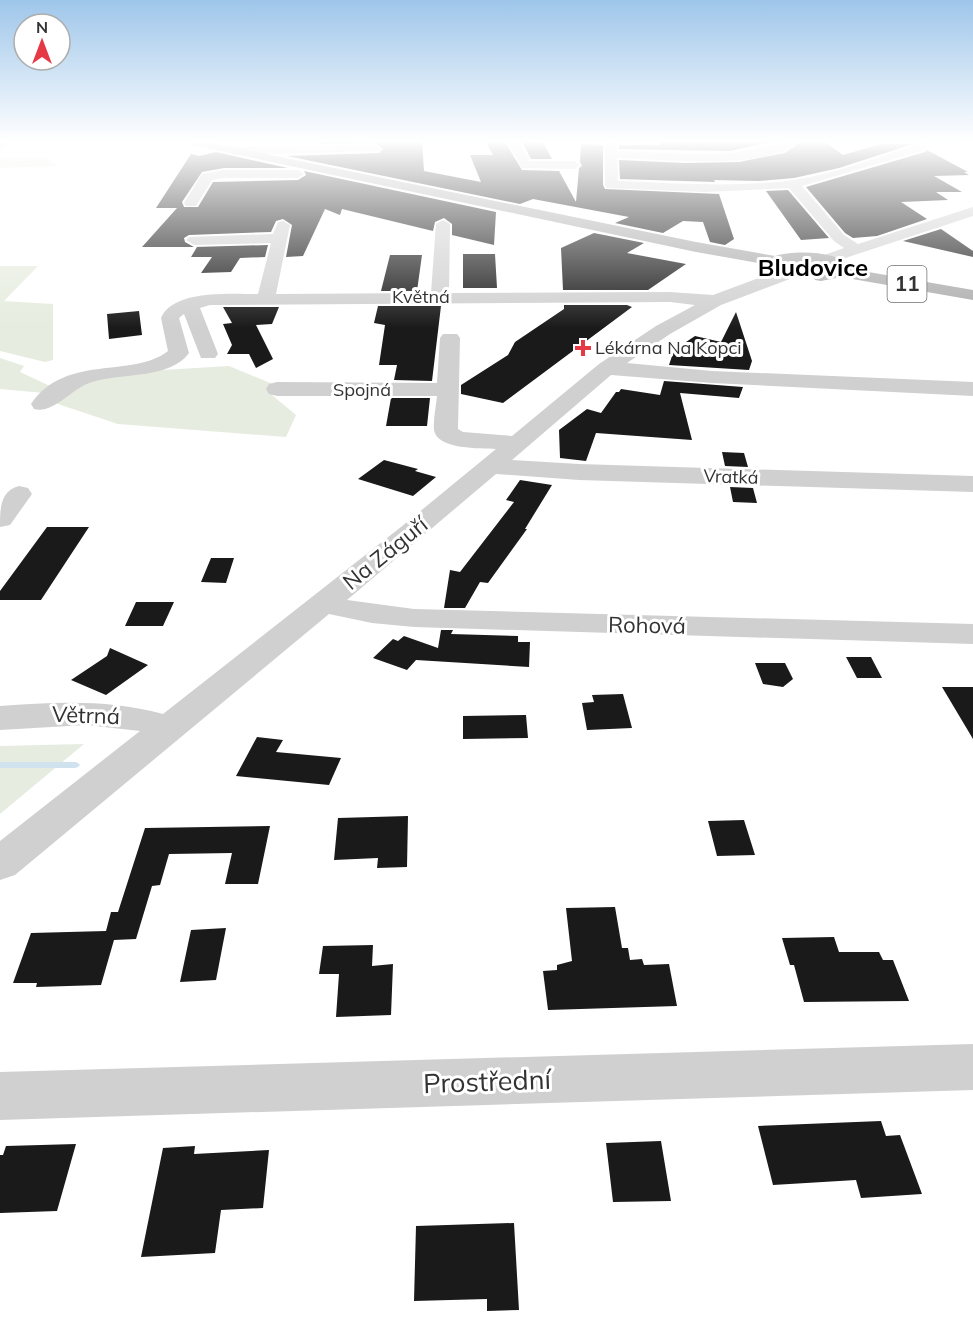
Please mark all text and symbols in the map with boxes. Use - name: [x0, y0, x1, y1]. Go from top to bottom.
- north arrow: [12, 12, 72, 72]
- text: N: [36, 17, 48, 37]
- district label: Bludovice: [758, 252, 868, 282]
- road number: 11: [888, 266, 926, 302]
- street label: Květná: [392, 285, 450, 308]
- place label: Lékárna Na Kopci: [595, 336, 742, 359]
- marker: Lékárna Na Kopci: [576, 341, 590, 355]
- street label: Spojná: [333, 378, 391, 401]
- street label: Vratká: [703, 464, 759, 489]
- street label: Na Záguří: [337, 509, 434, 596]
- street label: Rohová: [608, 610, 686, 640]
- street label: Větrná: [52, 700, 120, 730]
- street label: Prostřední: [422, 1062, 553, 1100]

